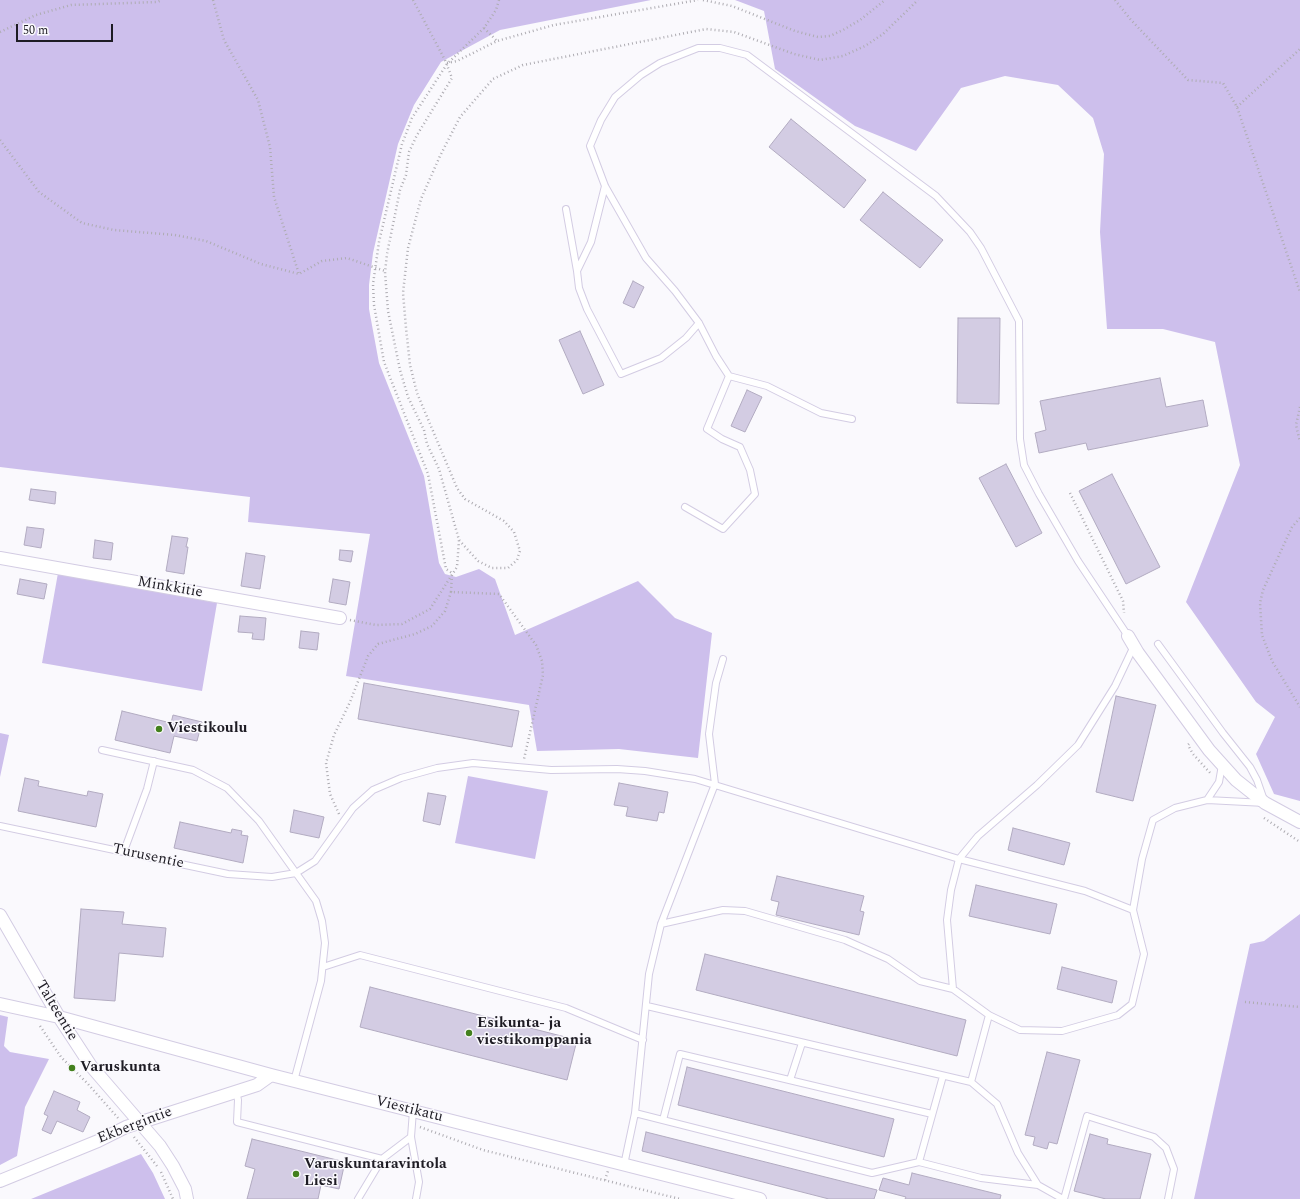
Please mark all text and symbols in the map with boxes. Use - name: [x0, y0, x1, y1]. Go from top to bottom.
- scale bar: [18, 16, 115, 42]
- text: 50 m: [23, 21, 48, 40]
- street label: Minkkitie: [136, 573, 204, 603]
- place label: Viestikoulu: [167, 720, 247, 738]
- marker: Viestikoulu: [154, 724, 164, 734]
- street label: Turusentie: [111, 841, 185, 873]
- street label: Talteentie: [31, 978, 81, 1044]
- place label: Esikunta- ja viestikomppania: [477, 1015, 592, 1050]
- marker: Esikunta- ja viestikomppania: [464, 1028, 474, 1038]
- place label: Varuskunta: [80, 1059, 161, 1077]
- marker: Varuskunta: [67, 1063, 77, 1073]
- street label: Viestikatu: [374, 1093, 444, 1127]
- street label: Ekbergintie: [95, 1104, 175, 1148]
- place label: Varuskuntaravintola Liesi: [304, 1156, 447, 1191]
- marker: Varuskuntaravintola Liesi: [291, 1169, 301, 1179]

